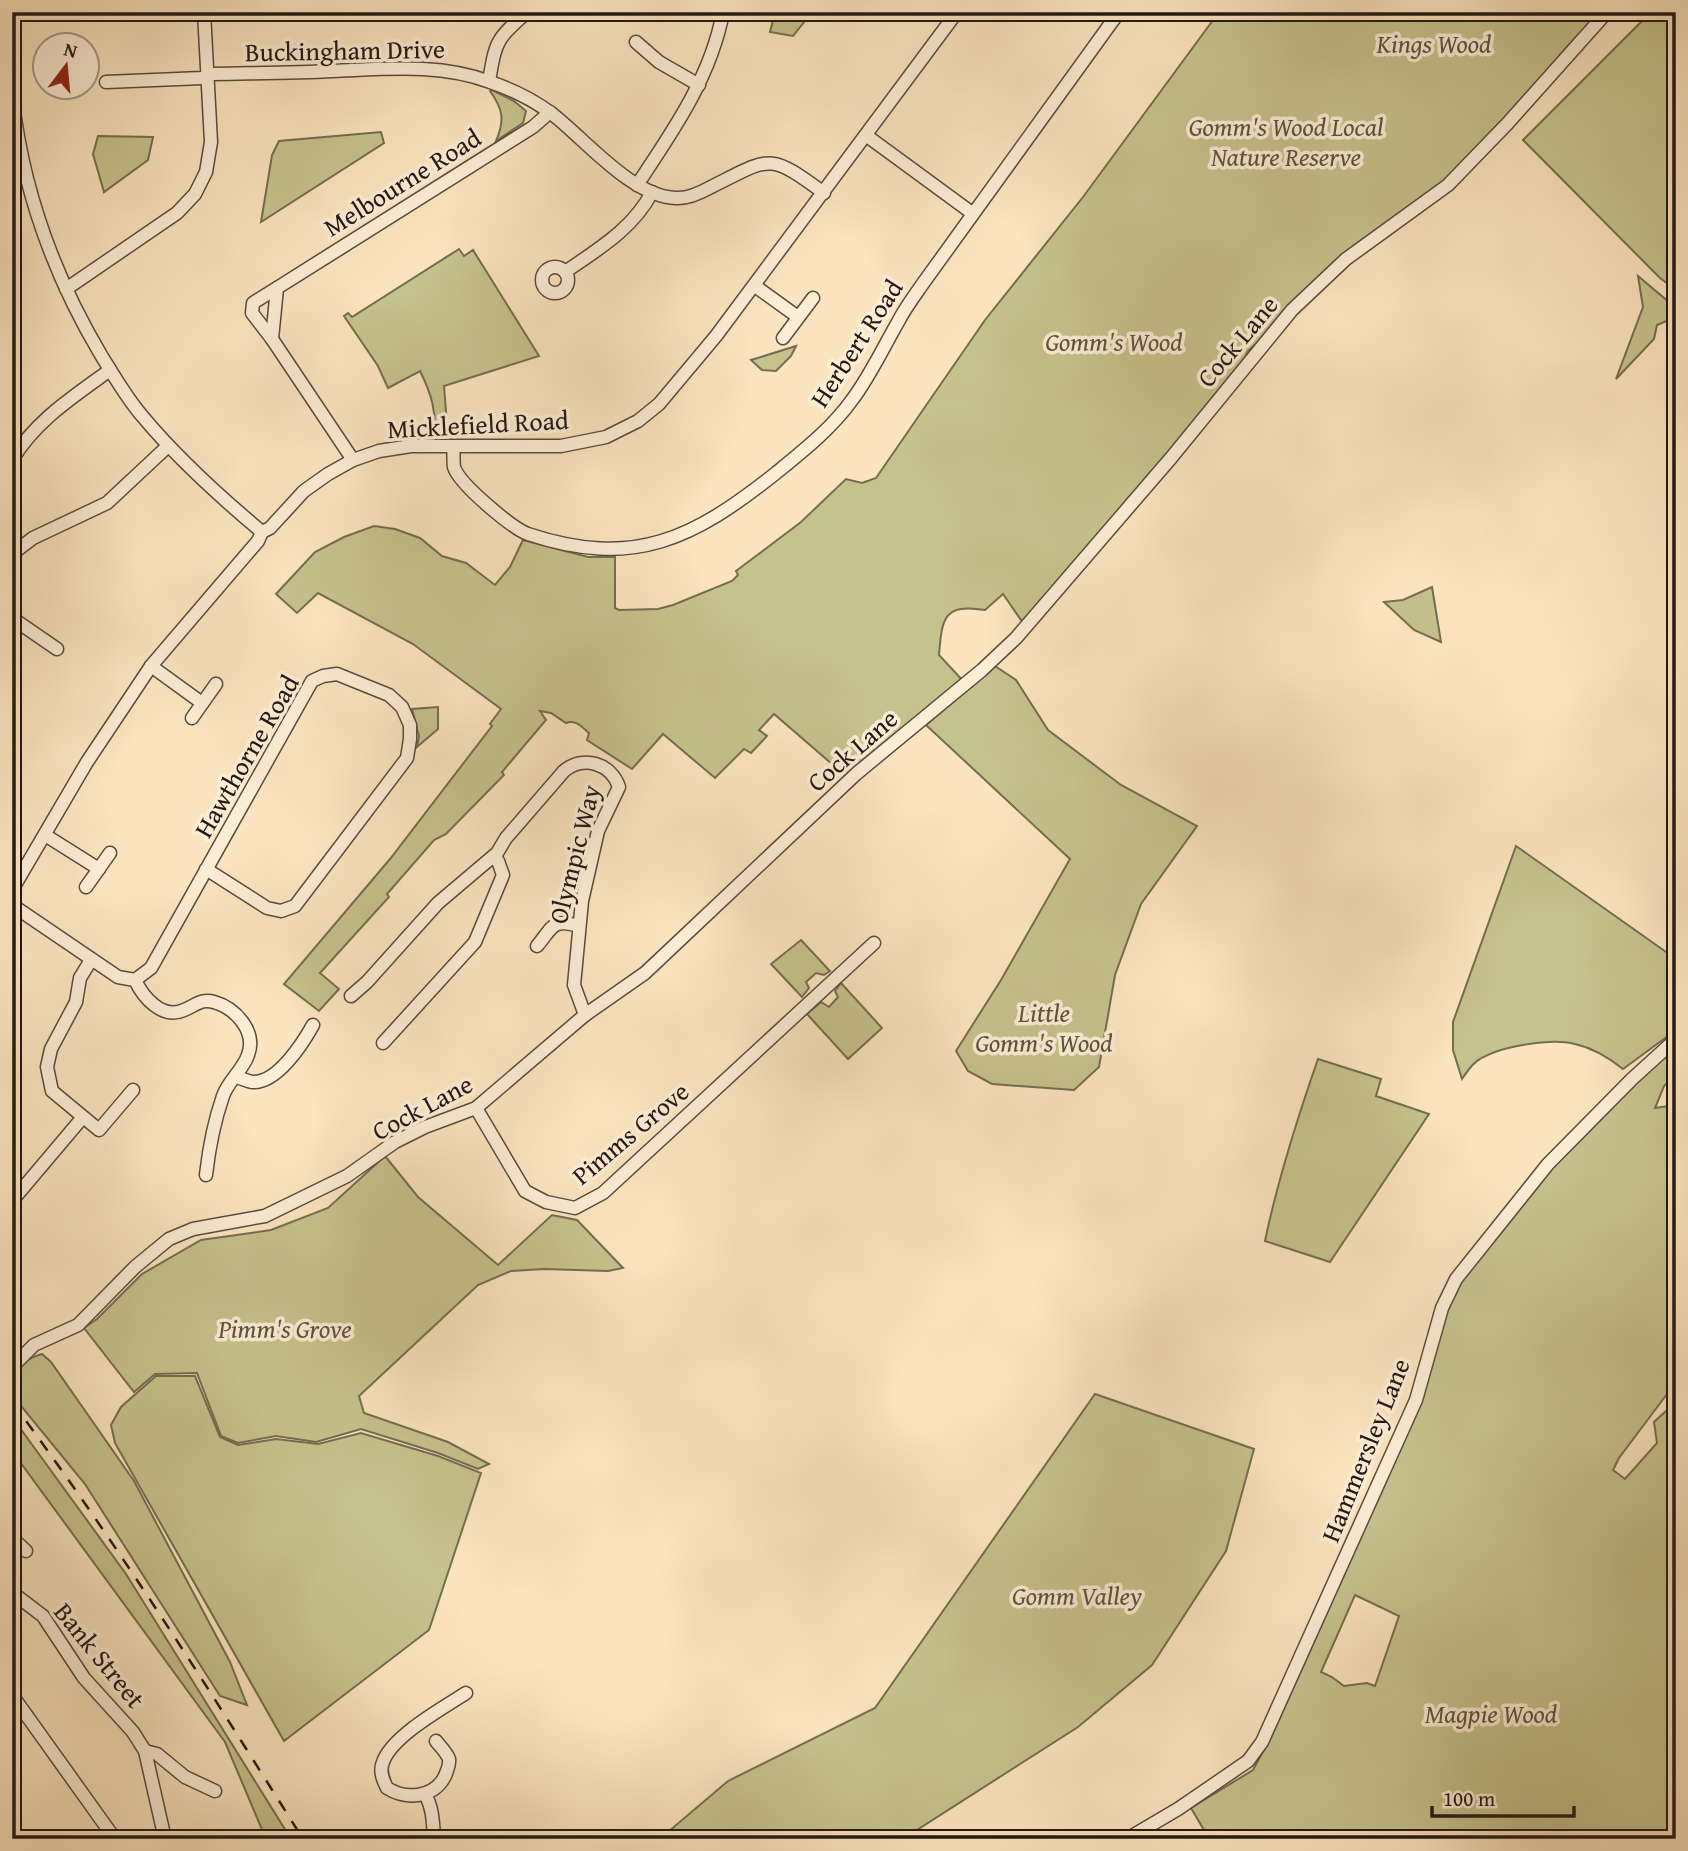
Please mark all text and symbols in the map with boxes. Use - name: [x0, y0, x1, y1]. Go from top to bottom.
- park label: Kings Wood: [1376, 24, 1491, 63]
- street label: Buckingham Drive: [245, 29, 445, 71]
- north arrow: [32, 32, 102, 102]
- text: N: [61, 34, 81, 65]
- park label: Gomm's Wood Local Nature Reserve: [1189, 107, 1383, 176]
- street label: Melbourne Road: [316, 118, 488, 246]
- street label: Herbert Road: [800, 271, 912, 415]
- street label: Cock Lane: [1187, 287, 1287, 395]
- park label: Gomm's Wood: [1045, 322, 1183, 361]
- street label: Micklefield Road: [386, 400, 570, 448]
- street label: Hawthorne Road: [184, 667, 309, 845]
- street label: Cock Lane: [798, 699, 906, 801]
- street label: Olympic Way: [538, 780, 610, 928]
- park label: Little Gomm's Wood: [975, 993, 1113, 1062]
- street label: Cock Lane: [365, 1064, 479, 1150]
- street label: Pimms Grove: [563, 1072, 697, 1194]
- park label: Pimm's Grove: [217, 1309, 352, 1348]
- street label: Hammersley Lane: [1310, 1352, 1420, 1548]
- park label: Gomm Valley: [1012, 1576, 1142, 1615]
- street label: Bank Street: [45, 1594, 155, 1716]
- park label: Magpie Wood: [1425, 1694, 1557, 1733]
- scale bar: [1432, 1774, 1574, 1818]
- text: 100 m: [1443, 1783, 1495, 1814]

